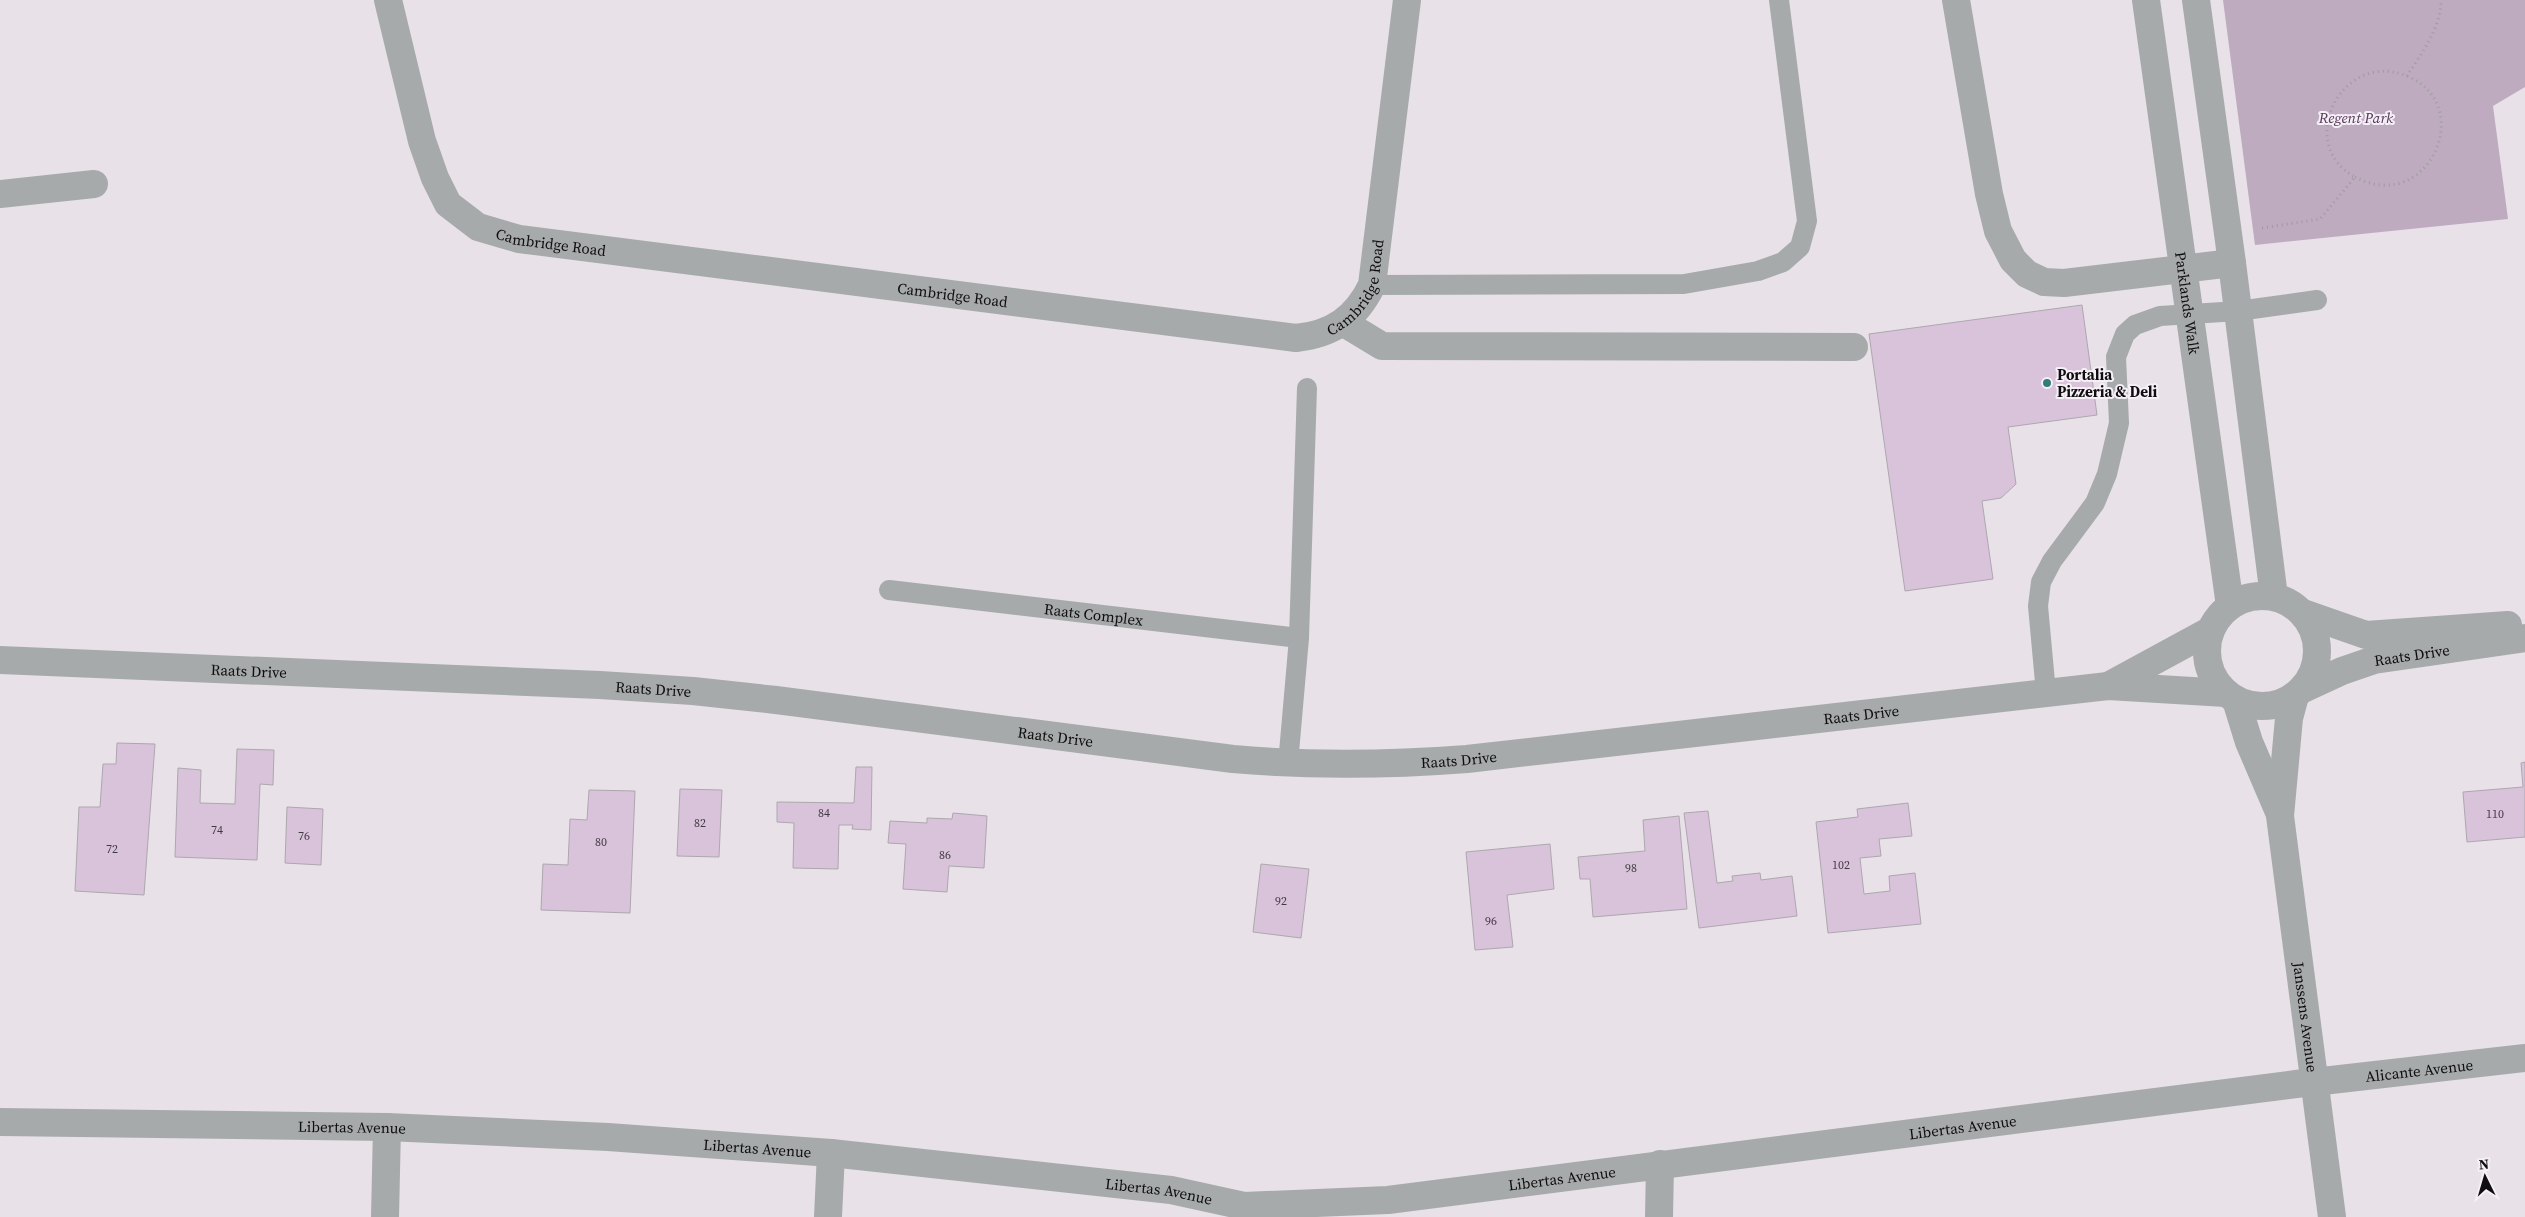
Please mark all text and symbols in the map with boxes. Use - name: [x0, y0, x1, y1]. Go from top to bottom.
- park label: Regent Park: [2318, 107, 2394, 128]
- street label: Cambridge Road: [494, 222, 608, 261]
- street label: Cambridge Road: [1323, 238, 1388, 340]
- street label: Parklands Walk: [2171, 250, 2206, 357]
- street label: Cambridge Road: [896, 277, 1010, 312]
- place label: Portalia Pizzeria & Deli: [2057, 364, 2158, 402]
- marker: Portalia Pizzeria & Deli: [2041, 377, 2053, 389]
- street label: Raats Complex: [1043, 598, 1144, 630]
- street label: Raats Drive: [2373, 639, 2451, 670]
- street label: Raats Drive: [210, 658, 288, 682]
- street label: Raats Drive: [615, 676, 692, 701]
- street label: Raats Drive: [1822, 699, 1901, 729]
- street label: Raats Drive: [1016, 721, 1095, 751]
- street label: Raats Drive: [1420, 745, 1498, 772]
- house number: 84: [818, 805, 830, 821]
- house number: 110: [2486, 806, 2504, 822]
- house number: 82: [694, 815, 706, 831]
- house number: 74: [211, 822, 223, 838]
- house number: 76: [298, 828, 310, 844]
- house number: 80: [595, 834, 607, 850]
- house number: 72: [106, 841, 118, 857]
- house number: 86: [939, 847, 951, 863]
- house number: 102: [1832, 857, 1850, 873]
- house number: 98: [1625, 860, 1637, 876]
- house number: 92: [1275, 893, 1287, 909]
- house number: 96: [1485, 913, 1497, 929]
- street label: Janssens Avenue: [2288, 960, 2324, 1074]
- street label: Alicante Avenue: [2364, 1053, 2474, 1087]
- street label: Libertas Avenue: [1908, 1109, 2018, 1144]
- street label: Libertas Avenue: [298, 1115, 407, 1138]
- street label: Libertas Avenue: [703, 1133, 812, 1162]
- north arrow: [2460, 1152, 2510, 1202]
- text: N: [2478, 1154, 2490, 1174]
- street label: Libertas Avenue: [1507, 1160, 1617, 1195]
- street label: Libertas Avenue: [1104, 1172, 1215, 1209]

